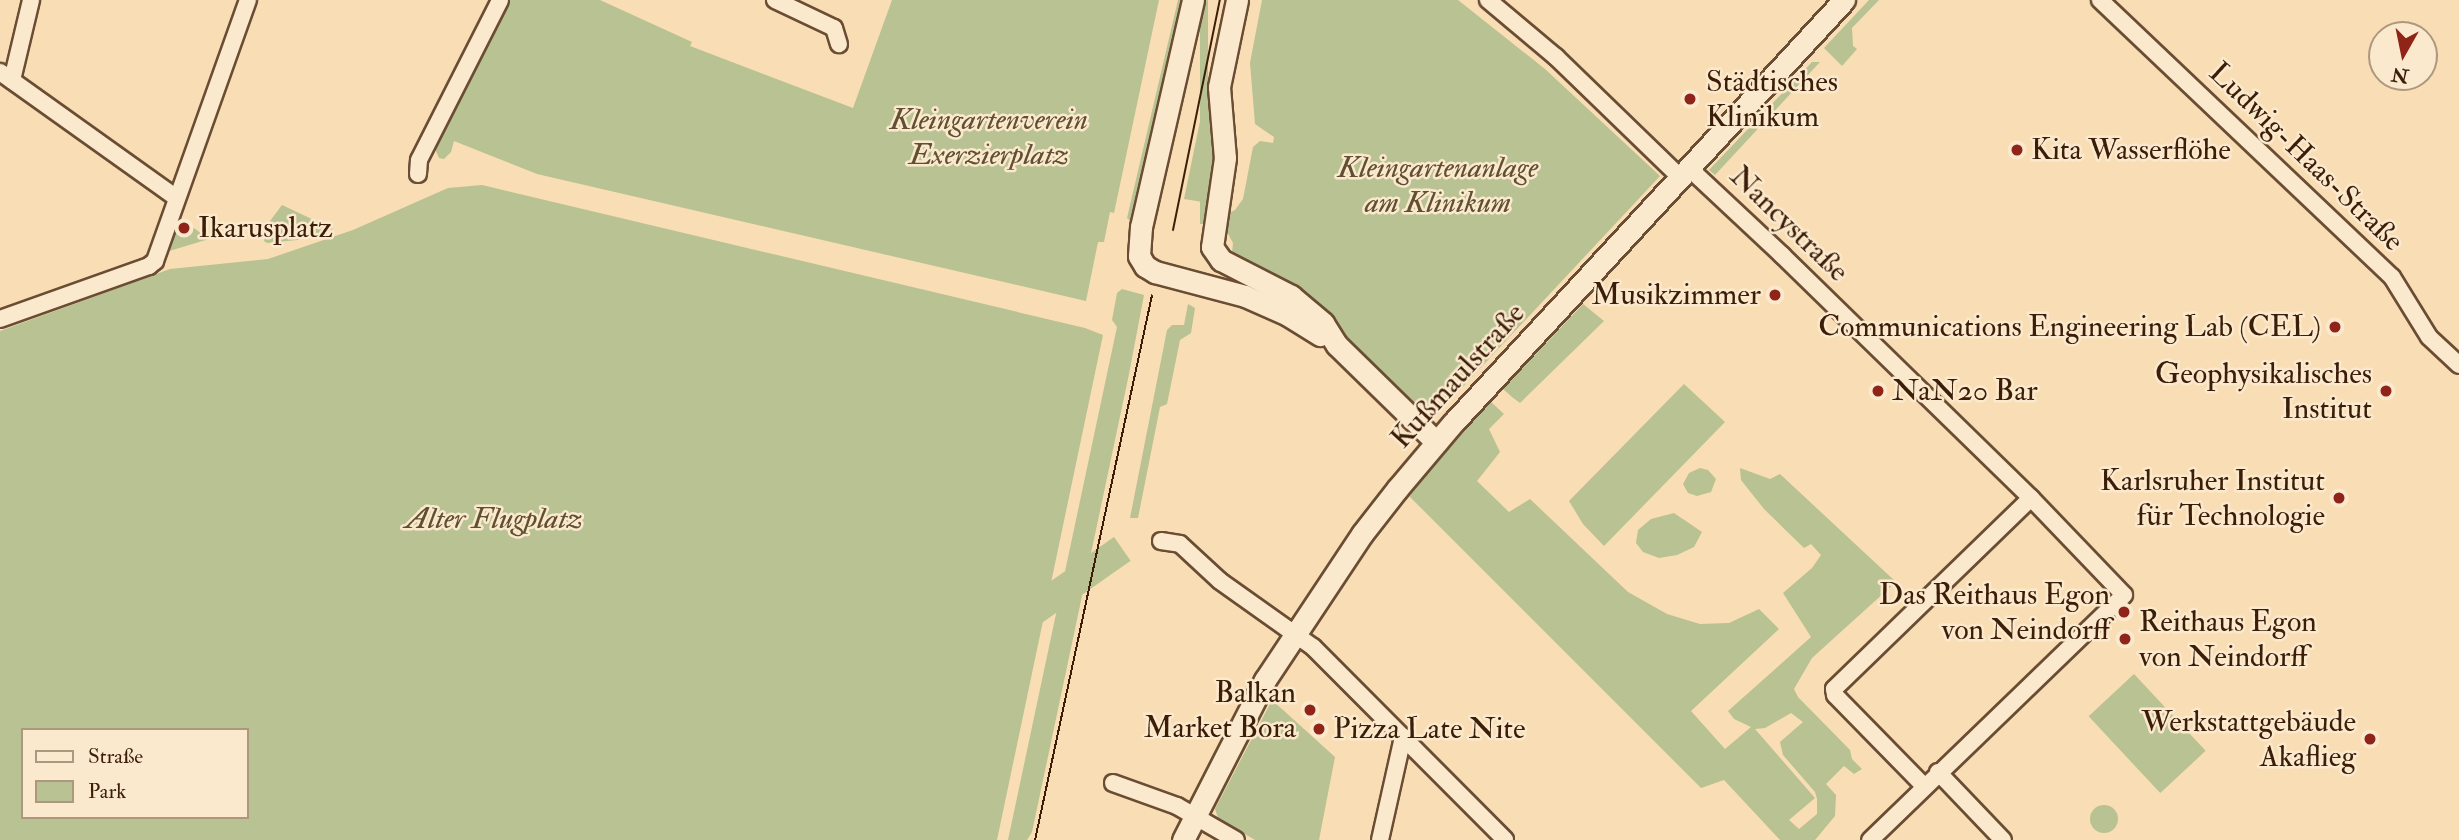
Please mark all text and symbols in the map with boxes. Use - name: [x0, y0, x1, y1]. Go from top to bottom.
- north arrow: [2368, 21, 2438, 91]
- street label: Ludwig-Haas-Straße: [2201, 55, 2411, 259]
- text: N: [2390, 62, 2410, 88]
- place label: Städtisches Klinikum: [1706, 64, 1838, 134]
- marker: Städtisches Klinikum: [1680, 89, 1700, 109]
- park label: Kleingartenverein Exerzierplatz: [890, 102, 1088, 172]
- place label: Kita Wasserflöhe: [2031, 132, 2231, 168]
- marker: Kita Wasserflöhe: [2009, 142, 2025, 158]
- park label: Kleingartenanlage am Klinikum: [1338, 150, 1538, 220]
- street label: Nancystraße: [1722, 158, 1856, 290]
- place label: Ikarusplatz: [198, 210, 333, 246]
- marker: Ikarusplatz: [176, 220, 192, 236]
- place label: Musikzimmer: [1592, 277, 1761, 313]
- marker: Musikzimmer: [1767, 287, 1783, 303]
- street label: Kußmaulstraße: [1383, 296, 1533, 456]
- place label: Communications Engineering Lab (CEL): [1818, 309, 2321, 345]
- marker: Communications Engineering Lab (CEL): [2327, 319, 2343, 335]
- place label: Geophysikalisches Institut: [2155, 356, 2372, 426]
- place label: NaN20 Bar: [1892, 373, 2038, 409]
- marker: NaN20 Bar: [1870, 383, 1886, 399]
- marker: Geophysikalisches Institut: [2378, 383, 2394, 399]
- place label: Karlsruher Institut für Technologie: [2100, 463, 2325, 534]
- marker: Karlsruher Institut für Technologie: [2331, 490, 2347, 506]
- park label: Alter Flugplatz: [405, 501, 583, 537]
- place label: Das Reithaus Egon von Neindorff: [1879, 577, 2110, 648]
- marker: Das Reithaus Egon von Neindorff: [2116, 604, 2132, 620]
- place label: Reithaus Egon von Neindorff: [2139, 604, 2317, 674]
- marker: Reithaus Egon von Neindorff: [2117, 631, 2133, 647]
- place label: Balkan Market Bora: [1144, 675, 1296, 746]
- marker: Balkan Market Bora: [1302, 702, 1318, 718]
- place label: Werkstattgebäude Akaflieg: [2141, 704, 2356, 774]
- place label: Pizza Late Nite: [1333, 711, 1525, 747]
- marker: Pizza Late Nite: [1311, 721, 1327, 737]
- legend: [21, 728, 248, 819]
- marker: Werkstattgebäude Akaflieg: [2362, 731, 2378, 747]
- text: Straße: [88, 743, 143, 770]
- text: Park: [88, 778, 126, 805]

